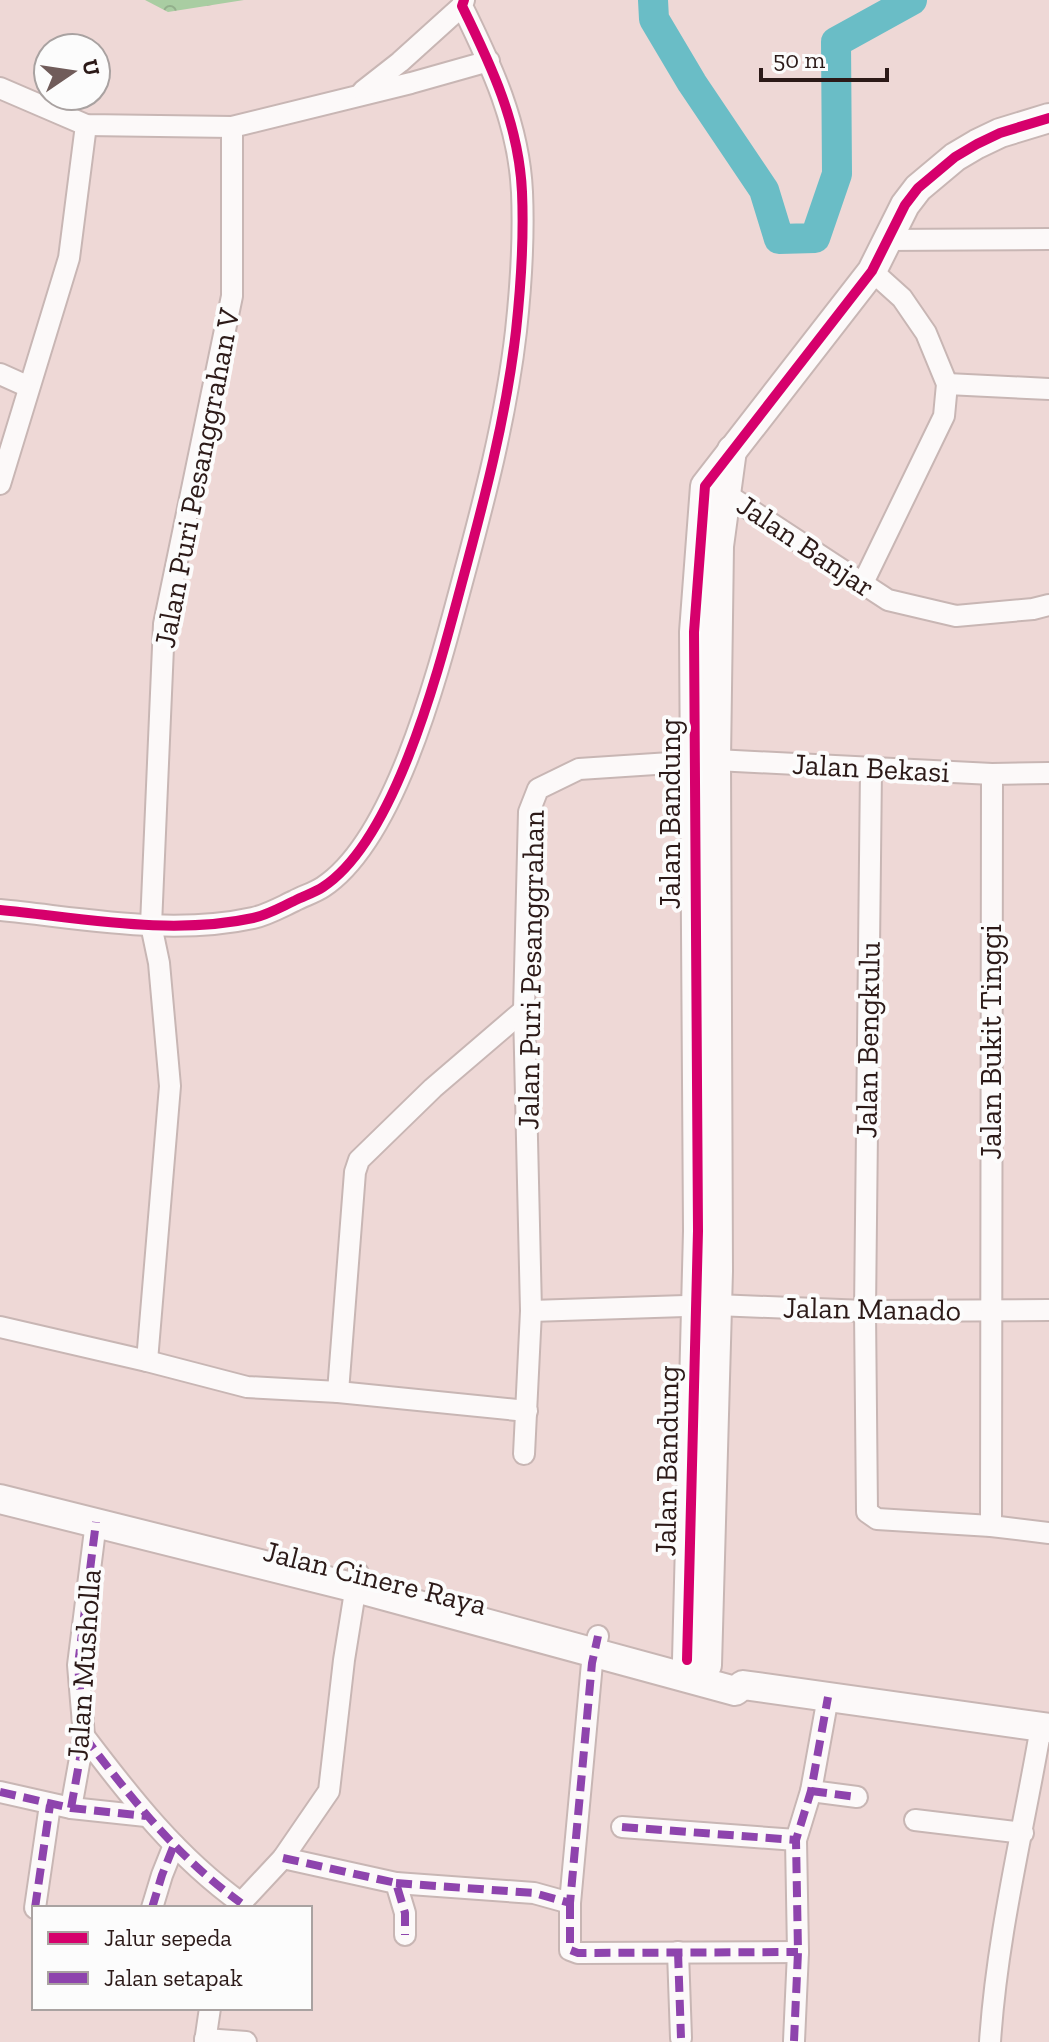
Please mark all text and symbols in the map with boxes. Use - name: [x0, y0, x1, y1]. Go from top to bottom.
- north arrow: [32, 32, 112, 112]
- scale bar: [761, 32, 887, 82]
- text: 50 m: [773, 45, 826, 74]
- text: U: [76, 57, 106, 79]
- street label: Jalan Puri Pesanggrahan V: [146, 305, 248, 651]
- street label: Jalan Banjar: [730, 487, 882, 605]
- street label: Jalan Bandung: [652, 719, 688, 909]
- street label: Jalan Bekasi: [791, 746, 951, 790]
- street label: Jalan Puri Pesanggrahan: [510, 810, 552, 1130]
- street label: Jalan Bukit Tinggi: [973, 924, 1009, 1160]
- street label: Jalan Bengkulu: [848, 941, 888, 1139]
- street label: Jalan Manado: [783, 1289, 961, 1329]
- street label: Jalan Bandung: [647, 1365, 687, 1557]
- street label: Jalan Cinere Raya: [260, 1533, 490, 1623]
- street label: Jalan Musholla: [59, 1568, 109, 1762]
- legend: [32, 1906, 312, 2010]
- text: Jalur sepeda: [104, 1923, 232, 1952]
- text: Jalan setapak: [104, 1963, 243, 1992]

